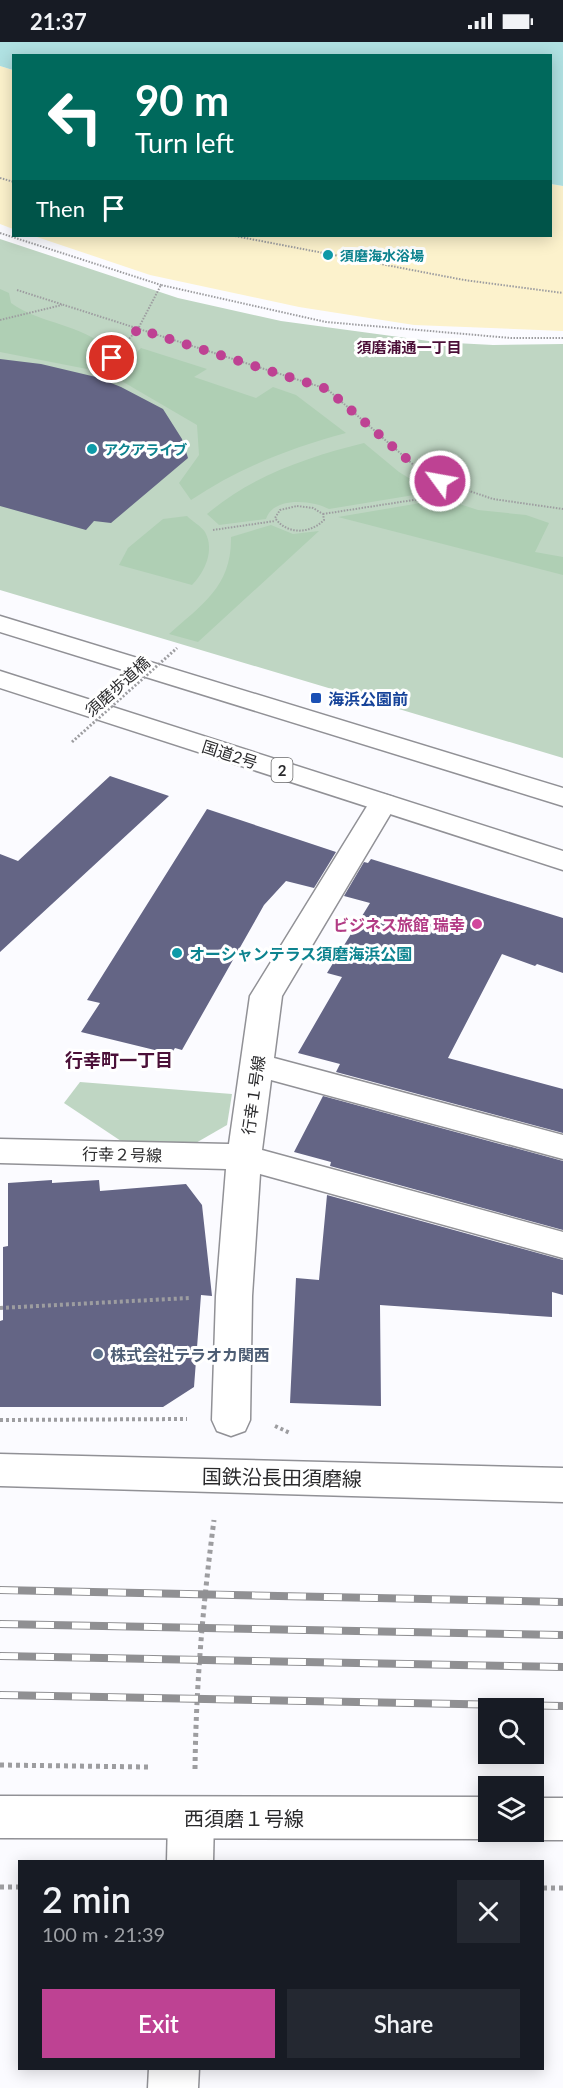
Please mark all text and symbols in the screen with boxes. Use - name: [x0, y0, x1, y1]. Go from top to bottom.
- text: 21:37: [30, 8, 87, 35]
- text: 90 m: [135, 75, 229, 125]
- icon: left: [36, 78, 114, 156]
- text: Turn left: [135, 126, 234, 159]
- icon: arrive: [97, 192, 130, 225]
- text: Then: [36, 195, 85, 222]
- place label: 須磨海水浴場: [340, 247, 424, 264]
- marker: 須磨海水浴場: [321, 248, 335, 262]
- pin: [86, 332, 137, 383]
- district label: 須磨浦通一丁目: [356, 338, 462, 356]
- icon: arrive: [95, 341, 128, 374]
- place label: アクアライブ: [104, 441, 187, 458]
- marker: アクアライブ: [85, 442, 99, 456]
- position arrow: [408, 449, 472, 513]
- street label: 須磨歩道橋: [81, 652, 153, 720]
- place label: 海浜公園前: [328, 689, 408, 708]
- marker: 海浜公園前: [309, 691, 323, 705]
- street label: 国道2号: [200, 736, 260, 772]
- road number: 2: [272, 758, 292, 782]
- place label: ビジネス旅館 瑞幸: [333, 915, 465, 934]
- marker: ビジネス旅館 瑞幸: [470, 917, 484, 931]
- place label: オーシャンテラス須磨海浜公園: [189, 944, 412, 963]
- marker: オーシャンテラス須磨海浜公園: [170, 946, 184, 960]
- district label: 行幸町一丁目: [65, 1049, 173, 1071]
- street label: 行幸１号線: [238, 1054, 268, 1136]
- street label: 行幸２号線: [82, 1144, 162, 1164]
- place label: 株式会社テラオカ関西: [110, 1345, 270, 1364]
- marker: 株式会社テラオカ関西: [91, 1347, 105, 1361]
- street label: 国鉄沿長田須磨線: [202, 1464, 362, 1490]
- map controls: [478, 1698, 544, 1842]
- button: search: [478, 1698, 544, 1764]
- button: layers: [478, 1776, 544, 1842]
- street label: 西須磨１号線: [184, 1806, 304, 1830]
- text: 2 min: [42, 1877, 131, 1921]
- button: close: [457, 1880, 520, 1943]
- text: 100 m · 21:39: [42, 1922, 165, 1946]
- button: Exit: [42, 1989, 275, 2058]
- button: Share: [287, 1989, 520, 2058]

